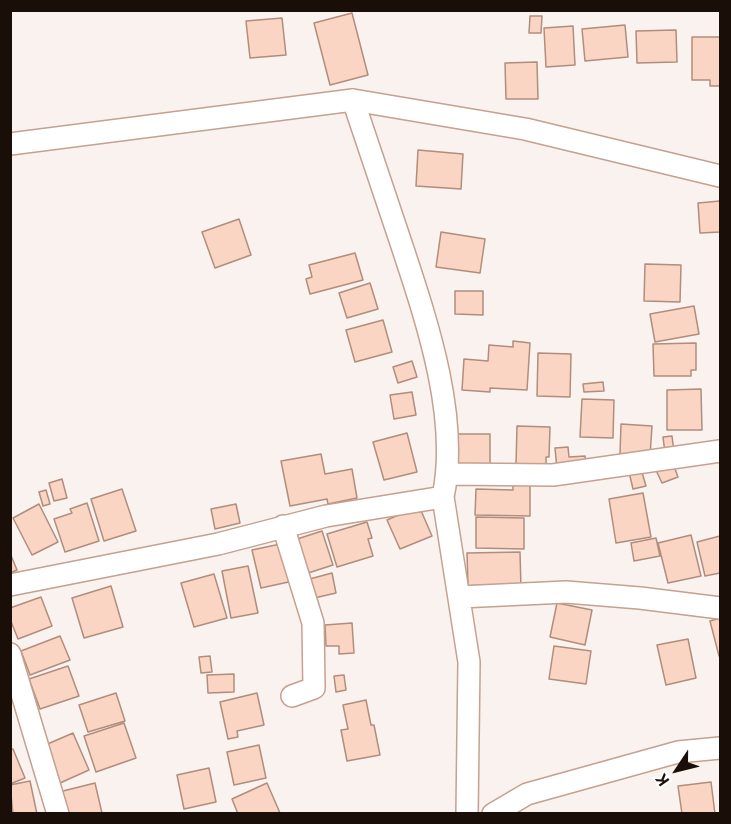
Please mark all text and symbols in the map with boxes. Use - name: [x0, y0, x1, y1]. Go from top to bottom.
- north arrow: [647, 740, 707, 800]
- text: K: [650, 770, 674, 791]

